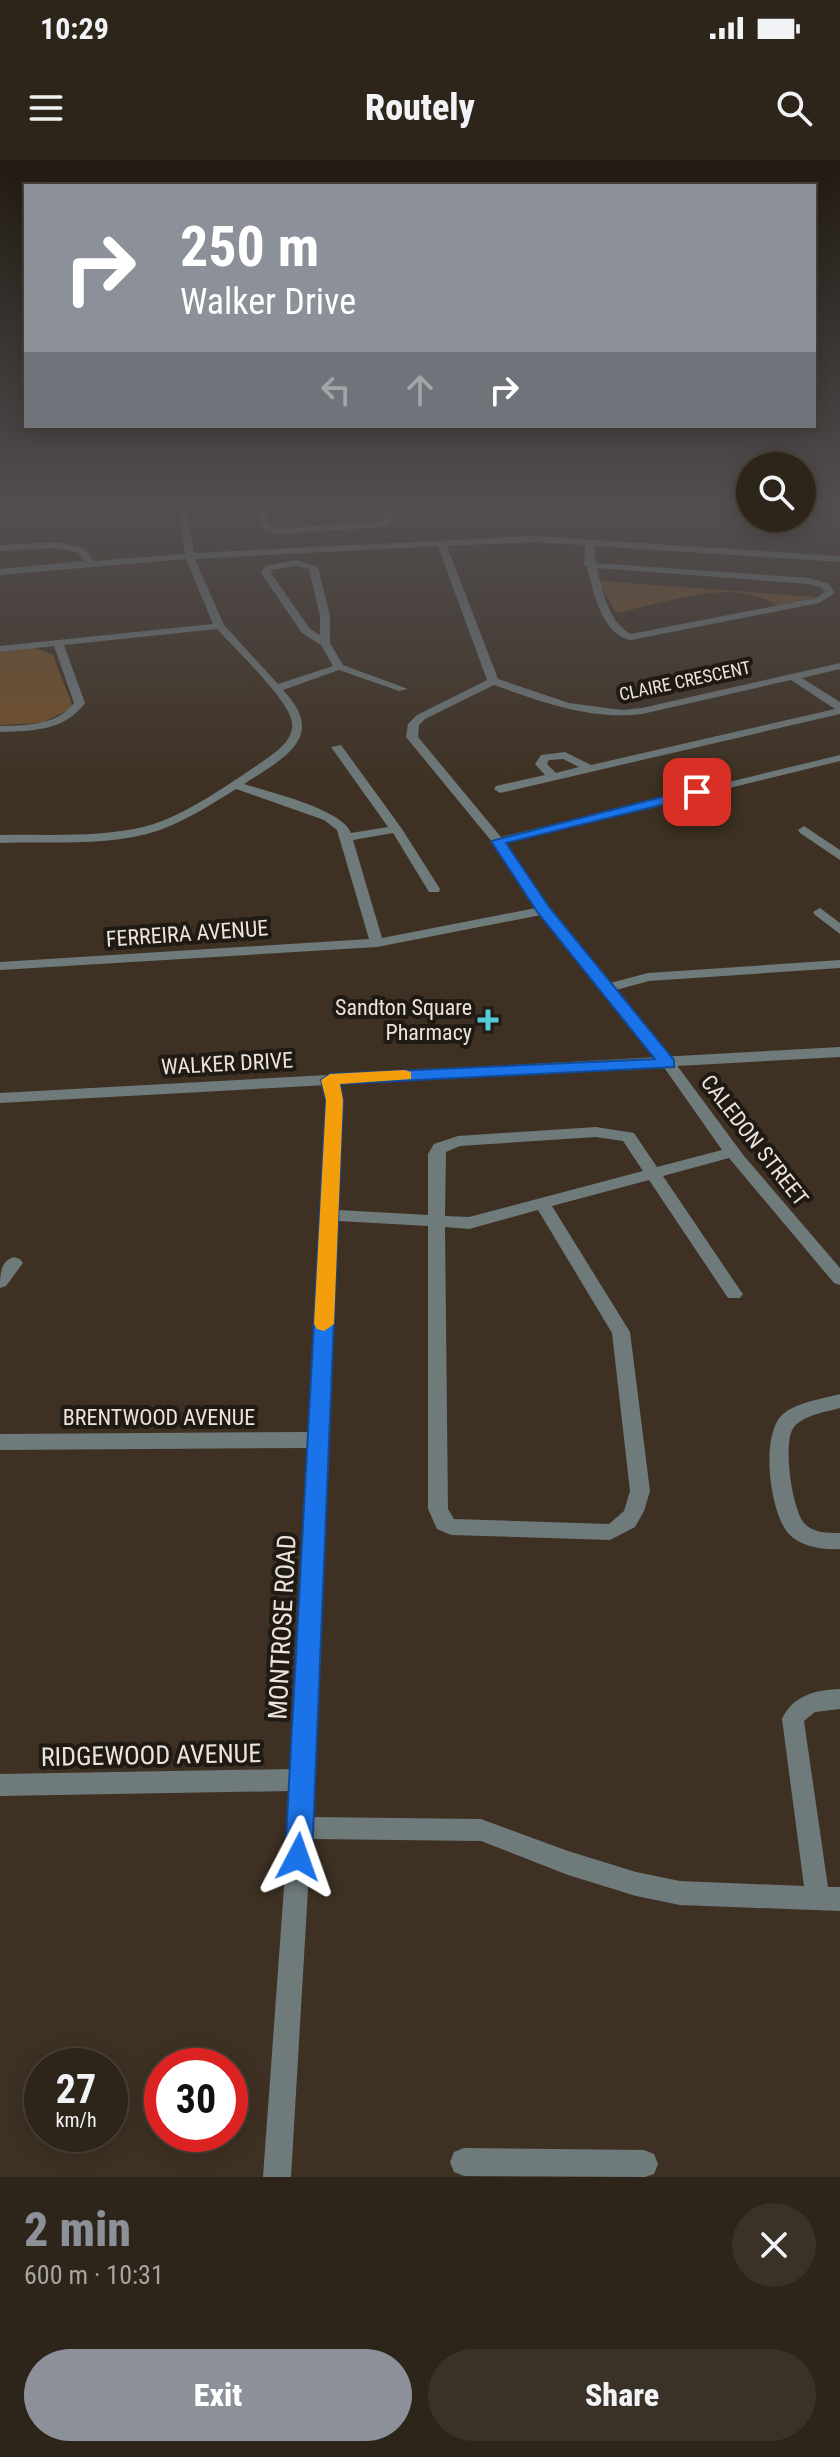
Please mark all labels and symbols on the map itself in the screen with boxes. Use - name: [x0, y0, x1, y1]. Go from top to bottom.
- street label: CLAIRE CRESCENT: [617, 656, 753, 705]
- pin: [663, 758, 731, 826]
- street label: FERREIRA AVENUE: [105, 915, 269, 952]
- place label: Sandton Square Pharmacy: [335, 995, 472, 1045]
- marker: Sandton Square Pharmacy: [479, 1011, 497, 1029]
- street label: WALKER DRIVE: [160, 1048, 294, 1079]
- street label: CALEDON STREET: [696, 1070, 813, 1211]
- street label: BRENTWOOD AVENUE: [63, 1405, 255, 1430]
- street label: MONTROSE ROAD: [262, 1534, 302, 1720]
- street label: RIDGEWOOD AVENUE: [41, 1738, 261, 1772]
- position arrow: [256, 1815, 340, 1899]
- speed limit sign: 30: [144, 2048, 248, 2152]

